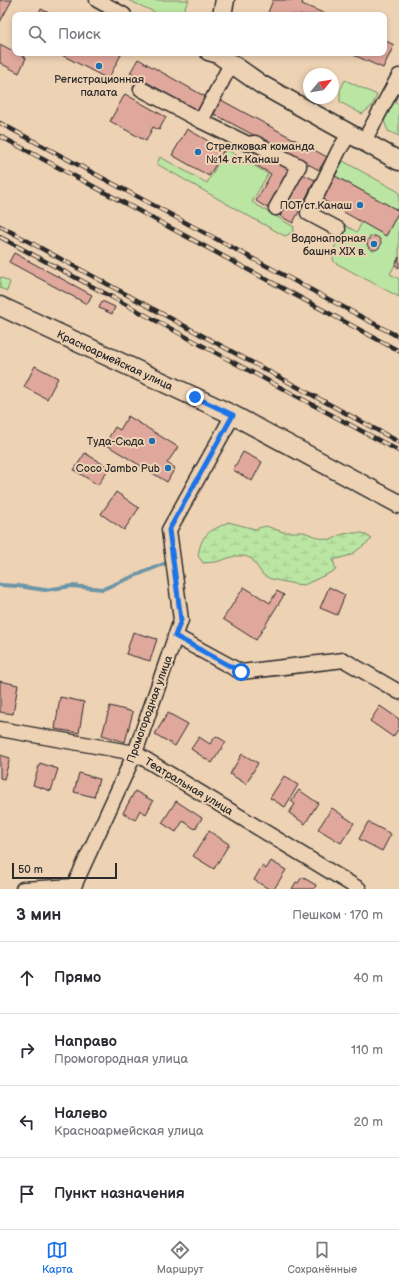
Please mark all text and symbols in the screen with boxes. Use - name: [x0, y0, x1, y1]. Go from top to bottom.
- search box: [12, 12, 387, 56]
- icon: search: [26, 23, 48, 45]
- text: Поиск: [58, 25, 101, 44]
- marker: Регистрационная палата: [94, 61, 104, 71]
- north arrow: [303, 68, 339, 104]
- place label: Регистрационная палата: [54, 73, 144, 99]
- place label: Стрелковая команда №14 ст.Канаш: [206, 140, 315, 166]
- marker: Стрелковая команда №14 ст.Канаш: [193, 147, 203, 157]
- place label: ПОТ ст.Канаш: [280, 199, 352, 212]
- marker: ПОТ ст.Канаш: [355, 200, 365, 210]
- place label: Водонапорная башня XIX в.: [291, 232, 366, 258]
- marker: Водонапорная башня XIX в.: [369, 239, 379, 249]
- street label: Красноармейская улица: [55, 328, 175, 393]
- route end: [186, 388, 204, 406]
- place label: Туда-Сюда: [87, 435, 144, 448]
- marker: Туда-Сюда: [147, 436, 157, 446]
- place label: Coco Jambo Pub: [76, 462, 160, 475]
- marker: Coco Jambo Pub: [163, 463, 173, 473]
- street label: Промогородная улица: [124, 653, 175, 765]
- route start: [232, 663, 250, 681]
- street label: Театральная улица: [142, 755, 236, 818]
- scale bar: [12, 861, 117, 880]
- text: 50 m: [18, 863, 43, 876]
- text: 3 мин: [16, 905, 61, 925]
- text: Пешком · 170 m: [292, 907, 383, 923]
- icon: ahead: [16, 967, 38, 989]
- text: Прямо: [54, 968, 101, 987]
- text: 40 m: [353, 970, 383, 986]
- text: Направо: [54, 1032, 117, 1051]
- icon: right: [16, 1039, 38, 1061]
- text: 110 m: [351, 1042, 383, 1058]
- text: Промогородная улица: [54, 1051, 188, 1067]
- text: Налево: [54, 1104, 107, 1123]
- icon: left: [16, 1111, 38, 1133]
- text: 20 m: [353, 1114, 383, 1130]
- text: Красноармейская улица: [54, 1123, 204, 1139]
- icon: arrive: [16, 1183, 38, 1205]
- text: Пункт назначения: [54, 1184, 185, 1203]
- tab: Карта: [42, 1239, 73, 1276]
- tab: Маршрут: [157, 1239, 204, 1276]
- tab: Сохранённые: [288, 1239, 357, 1276]

